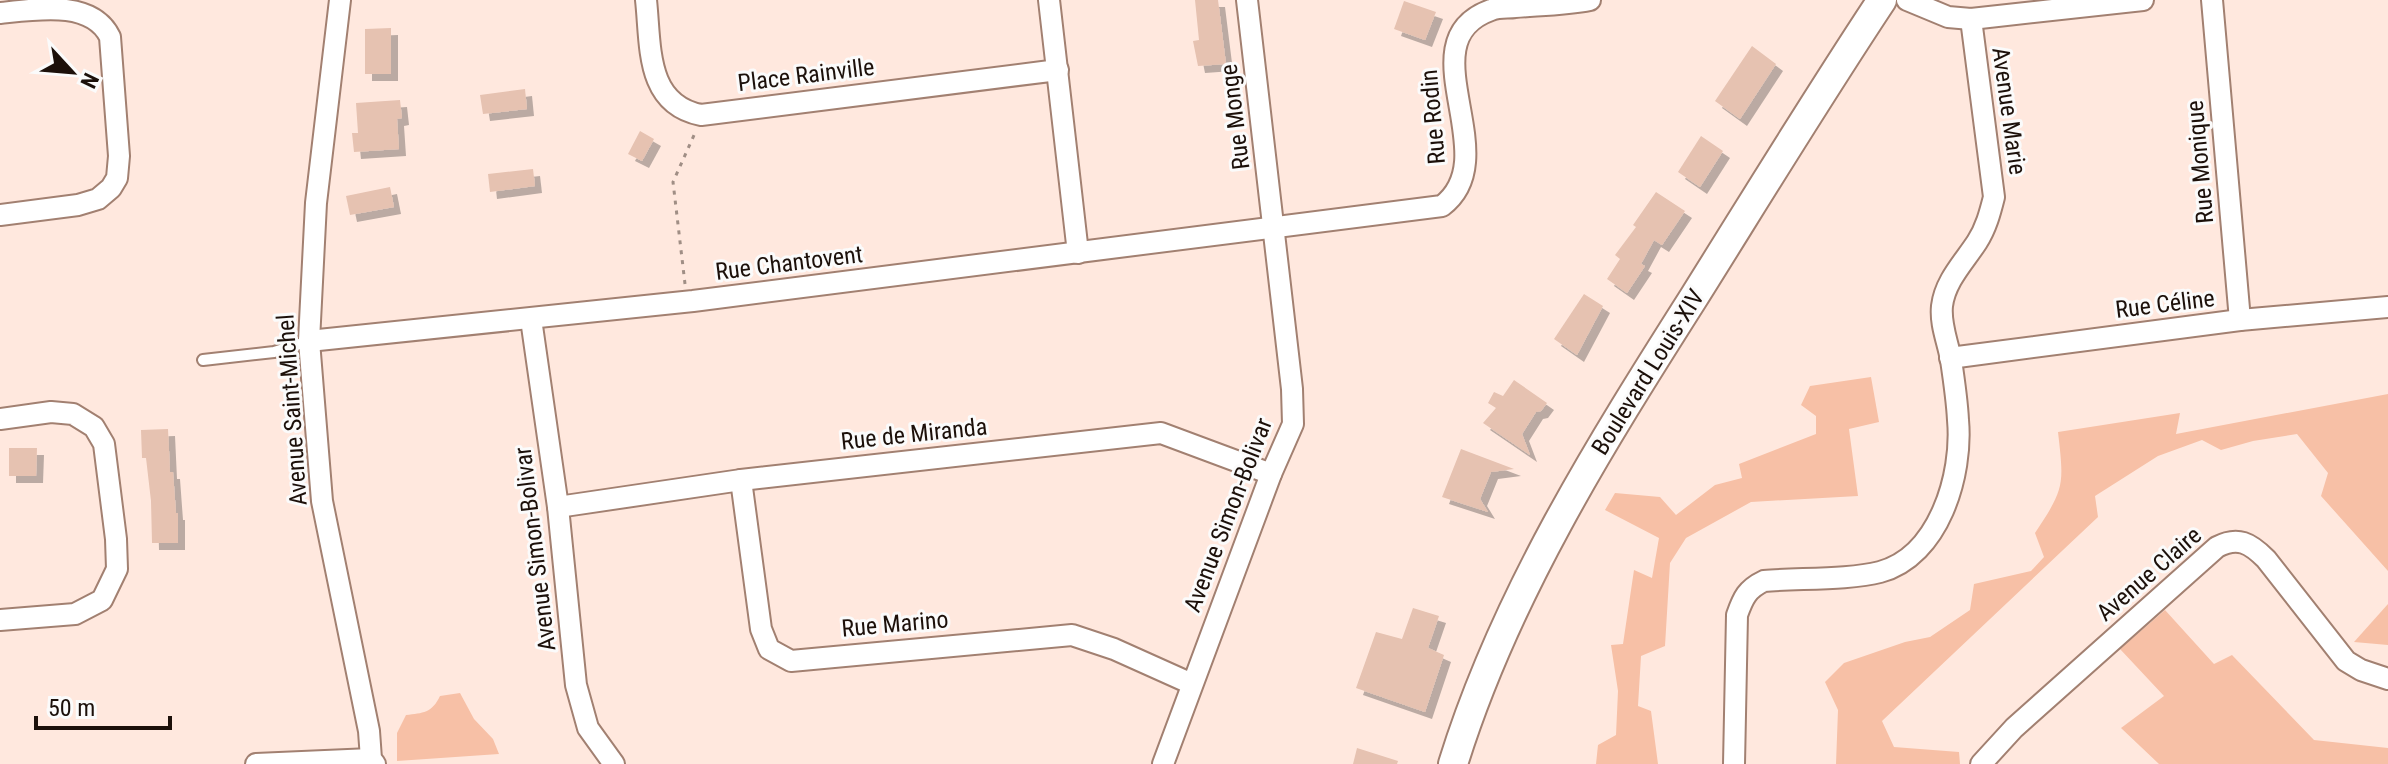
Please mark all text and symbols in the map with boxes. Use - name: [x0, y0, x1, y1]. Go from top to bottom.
- north arrow: [32, 32, 112, 112]
- street label: Avenue Marie: [1986, 46, 2032, 176]
- street label: Place Rainville: [736, 53, 876, 97]
- street label: Rue Monge: [1215, 63, 1255, 171]
- street label: Rue Rodin: [1415, 68, 1451, 166]
- text: N: [75, 69, 104, 92]
- street label: Rue Monique: [2181, 99, 2219, 225]
- street label: Rue Chantovent: [714, 240, 864, 286]
- street label: Boulevard Louis-XIV: [1586, 284, 1710, 460]
- street label: Rue Céline: [2114, 284, 2216, 324]
- street label: Avenue Saint-Michel: [271, 313, 313, 507]
- street label: Rue de Miranda: [840, 412, 988, 456]
- street label: Avenue Simon-Bolivar: [1178, 414, 1278, 616]
- street label: Avenue Simon-Bolivar: [509, 445, 561, 653]
- street label: Avenue Claire: [2091, 521, 2207, 627]
- street label: Rue Marino: [840, 605, 950, 643]
- scale bar: [36, 680, 170, 730]
- text: 50 m: [48, 694, 95, 722]

